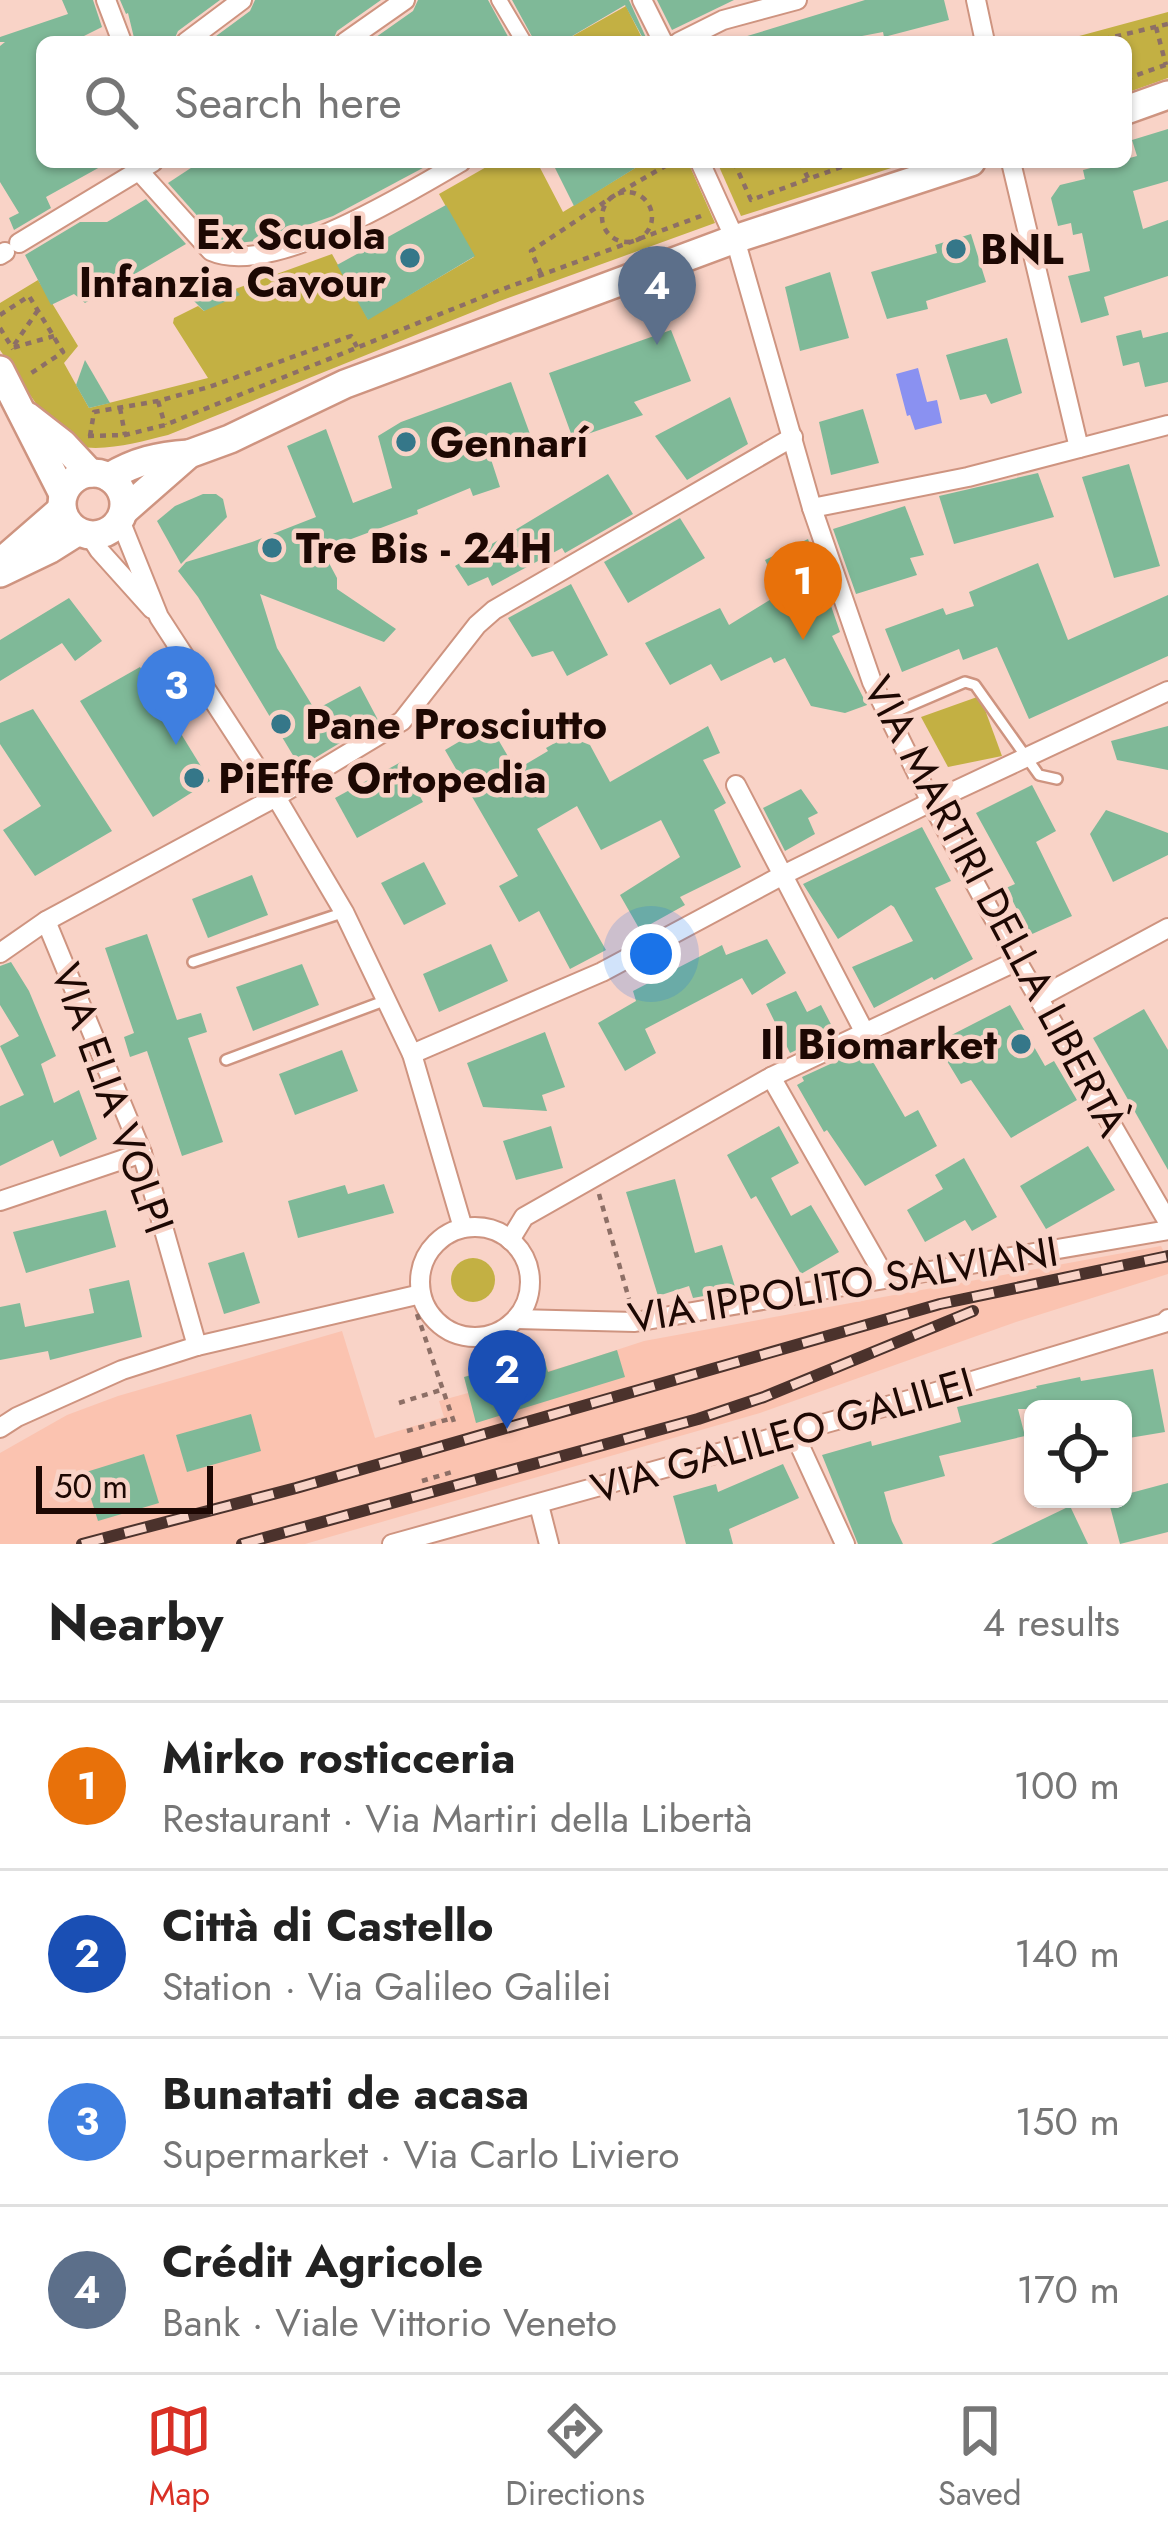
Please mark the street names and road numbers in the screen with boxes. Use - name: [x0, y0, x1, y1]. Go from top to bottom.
- street label: VIA MARTIRI DELLA LIBERTÀ: [848, 665, 1143, 1147]
- street label: VIA ELIA VOLPI: [35, 955, 190, 1242]
- street label: VIA IPPOLITO SALVIANI: [624, 1220, 1062, 1349]
- street label: VIA GALILEO GALILEI: [584, 1352, 980, 1519]

